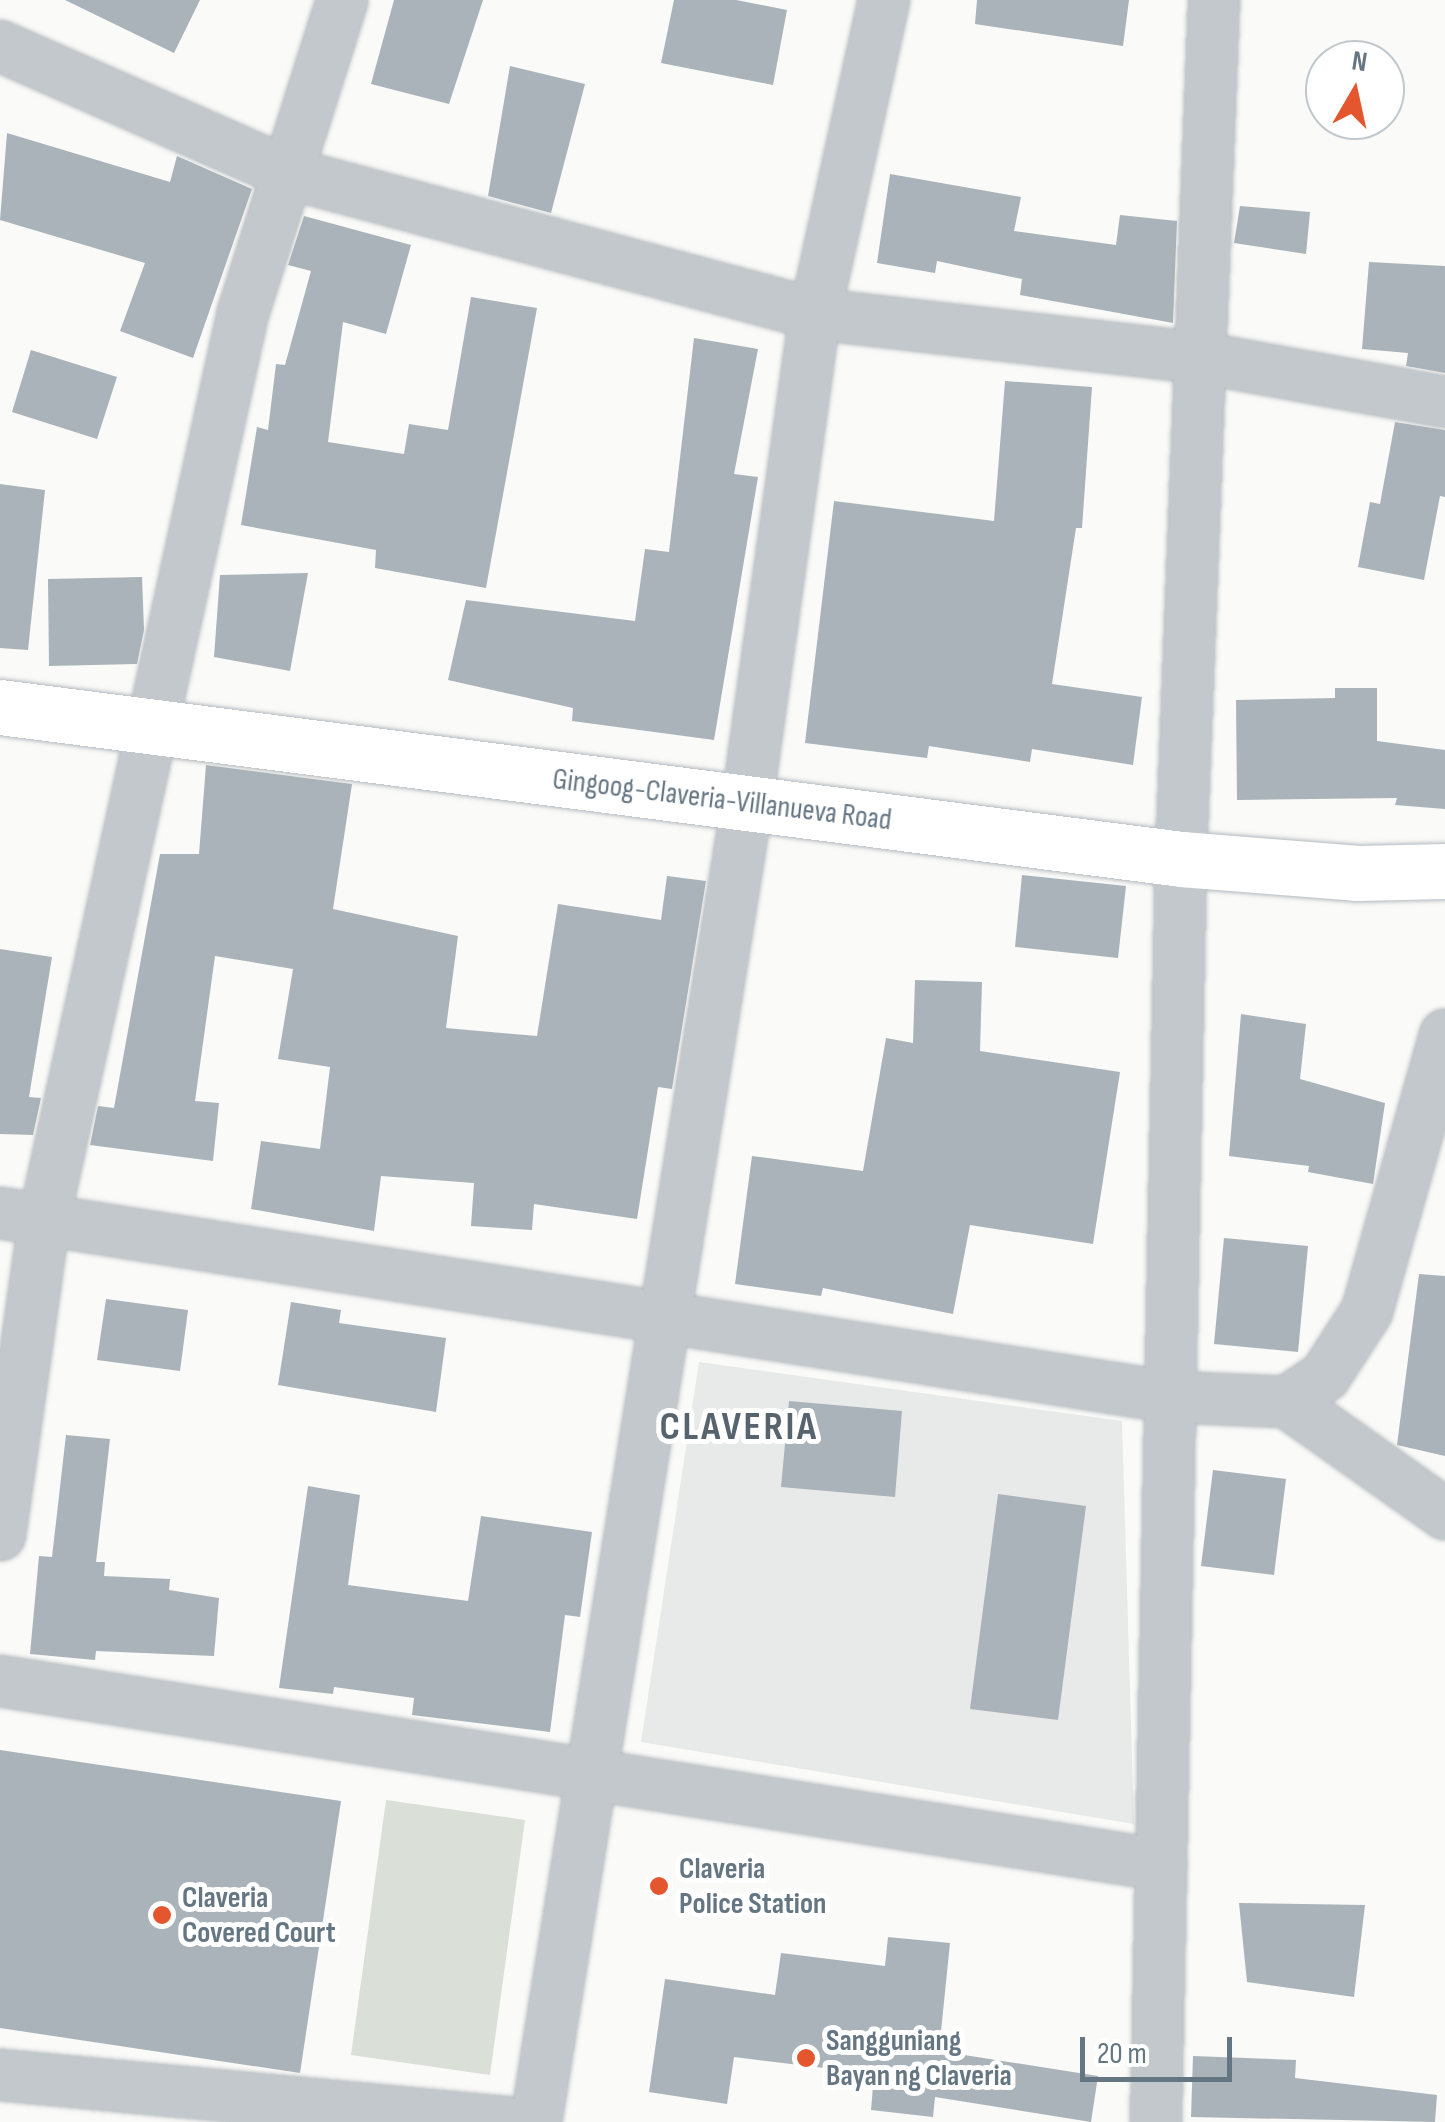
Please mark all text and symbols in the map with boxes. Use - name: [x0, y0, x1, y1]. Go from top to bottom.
- north arrow: [1305, 40, 1405, 140]
- text: N: [1349, 44, 1369, 79]
- street label: Gingoog-Claveria-Villanueva Road: [550, 761, 894, 839]
- district label: CLAVERIA: [660, 1403, 818, 1451]
- place label: Claveria Police Station: [679, 1851, 826, 1922]
- marker: Claveria Police Station: [648, 1875, 670, 1897]
- place label: Claveria Covered Court: [182, 1880, 336, 1950]
- marker: Claveria Covered Court: [151, 1904, 173, 1926]
- scale bar: [1085, 2017, 1238, 2079]
- place label: Sangguniang Bayan ng Claveria: [826, 2023, 1012, 2094]
- text: 20 m: [1097, 2036, 1147, 2072]
- marker: Sangguniang Bayan ng Claveria: [795, 2047, 817, 2069]

